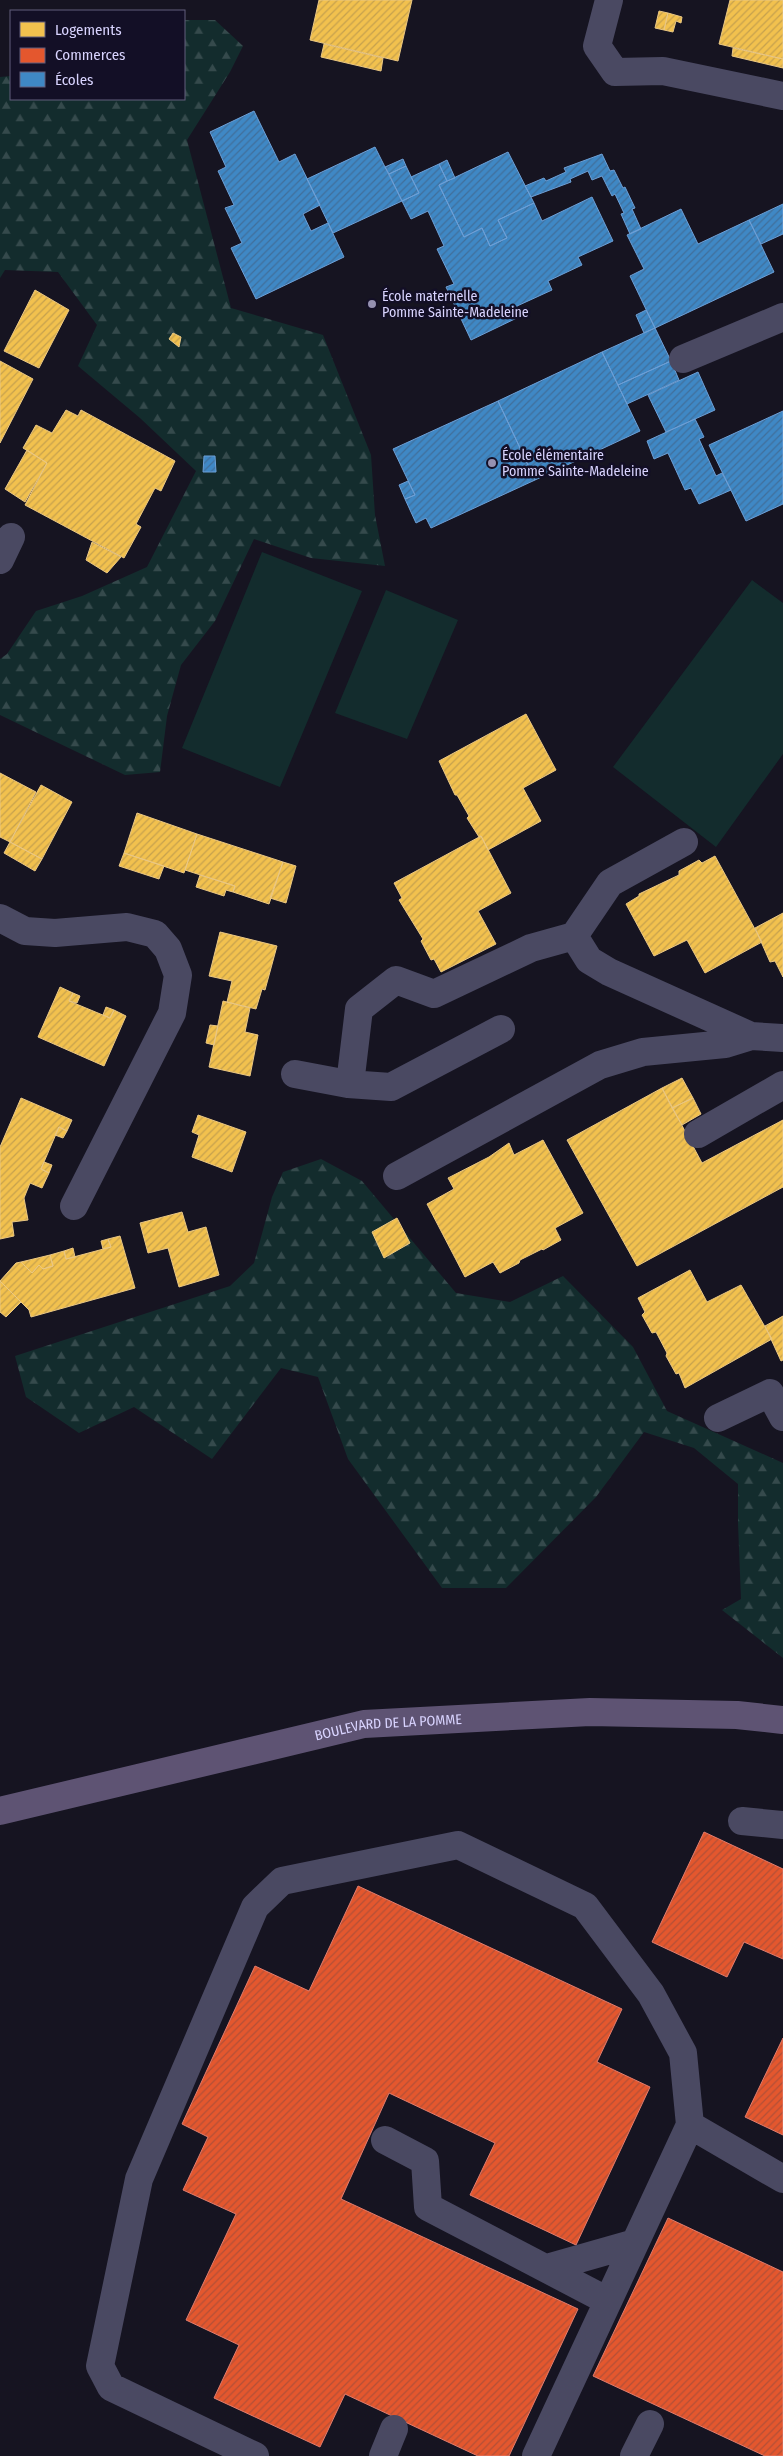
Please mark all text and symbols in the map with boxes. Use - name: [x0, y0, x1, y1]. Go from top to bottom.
- legend: [10, 10, 185, 100]
- text: Logements: [55, 21, 122, 39]
- text: Commerces: [55, 46, 125, 64]
- text: Écoles: [55, 71, 93, 89]
- place label: École maternelle Pomme Sainte-Madeleine: [382, 287, 529, 321]
- marker: École maternelle Pomme Sainte-Madeleine: [366, 298, 378, 310]
- place label: École élémentaire Pomme Sainte-Madeleine: [502, 446, 649, 480]
- marker: École élémentaire Pomme Sainte-Madeleine: [486, 457, 498, 469]
- street label: BOULEVARD DE LA POMME: [313, 1711, 463, 1744]

